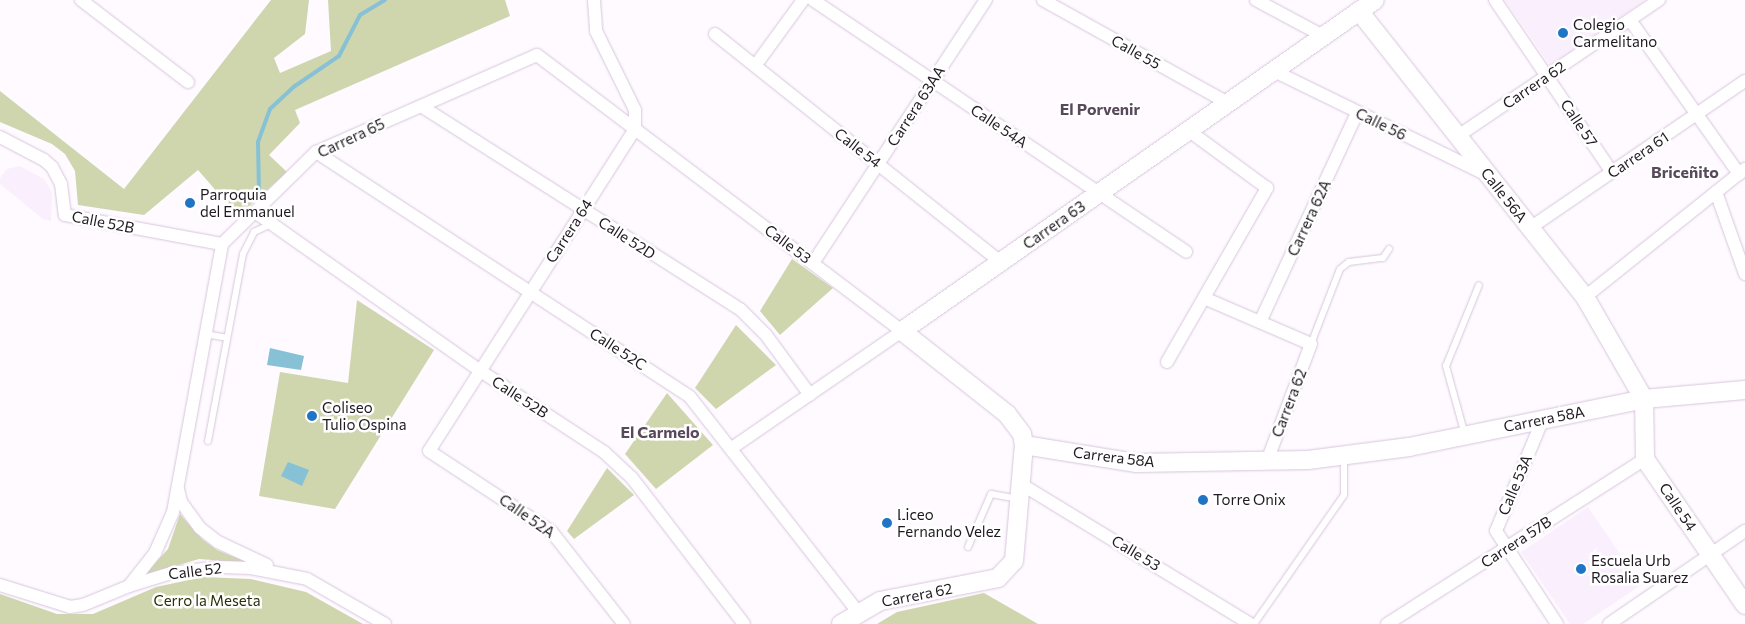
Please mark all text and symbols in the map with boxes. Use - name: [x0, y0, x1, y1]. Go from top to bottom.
- place label: Colegio Carmelitano: [1573, 15, 1657, 50]
- marker: Colegio Carmelitano: [1557, 27, 1569, 39]
- street label: Calle 55: [1108, 31, 1164, 73]
- street label: Carrera 62: [1499, 57, 1569, 113]
- street label: Carrera 63AA: [883, 62, 949, 150]
- street label: Calle 57: [1557, 96, 1601, 150]
- district label: El Porvenir: [1060, 99, 1140, 119]
- street label: Calle 54A: [967, 101, 1031, 151]
- street label: Calle 56: [1353, 104, 1409, 144]
- street label: Carrera 65: [315, 115, 387, 161]
- street label: Calle 54: [831, 124, 885, 172]
- street label: Carrera 61: [1604, 128, 1672, 182]
- district label: Briceñito: [1651, 162, 1719, 182]
- street label: Calle 56A: [1477, 164, 1531, 226]
- street label: Carrera 62A: [1284, 177, 1334, 259]
- place label: Parroquia del Emmanuel: [200, 185, 295, 220]
- street label: Carrera 64: [542, 196, 596, 266]
- marker: Parroquia del Emmanuel: [184, 197, 196, 209]
- street label: Carrera 63: [1019, 197, 1089, 253]
- street label: Calle 52B: [70, 207, 136, 237]
- street label: Calle 52D: [595, 213, 659, 263]
- street label: Calle 53: [761, 221, 815, 267]
- street label: Calle 52C: [586, 324, 650, 374]
- street label: Carrera 62: [1268, 366, 1310, 440]
- street label: Calle 52B: [489, 372, 551, 422]
- place label: Coliseo Tulio Ospina: [322, 398, 406, 433]
- street label: Carrera 58A: [1502, 402, 1586, 436]
- marker: Coliseo Tulio Ospina: [306, 410, 318, 422]
- district label: El Carmelo: [620, 422, 700, 442]
- street label: Carrera 58A: [1072, 443, 1156, 471]
- street label: Calle 53A: [1494, 452, 1536, 518]
- street label: Calle 54: [1655, 480, 1701, 534]
- street label: Calle 52A: [496, 490, 558, 542]
- place label: Torre Onix: [1213, 491, 1286, 509]
- marker: Torre Onix: [1197, 494, 1209, 506]
- place label: Liceo Fernando Velez: [897, 505, 1001, 540]
- street label: Carrera 57B: [1477, 513, 1555, 571]
- marker: Liceo Fernando Velez: [881, 517, 893, 529]
- street label: Calle 53: [1108, 531, 1164, 575]
- place label: Escuela Urb Rosalia Suarez: [1591, 551, 1689, 586]
- street label: Calle 52: [167, 559, 223, 583]
- marker: Escuela Urb Rosalia Suarez: [1575, 563, 1587, 575]
- street label: Carrera 62: [880, 579, 954, 611]
- park label: Cerro la Meseta: [153, 592, 261, 610]

